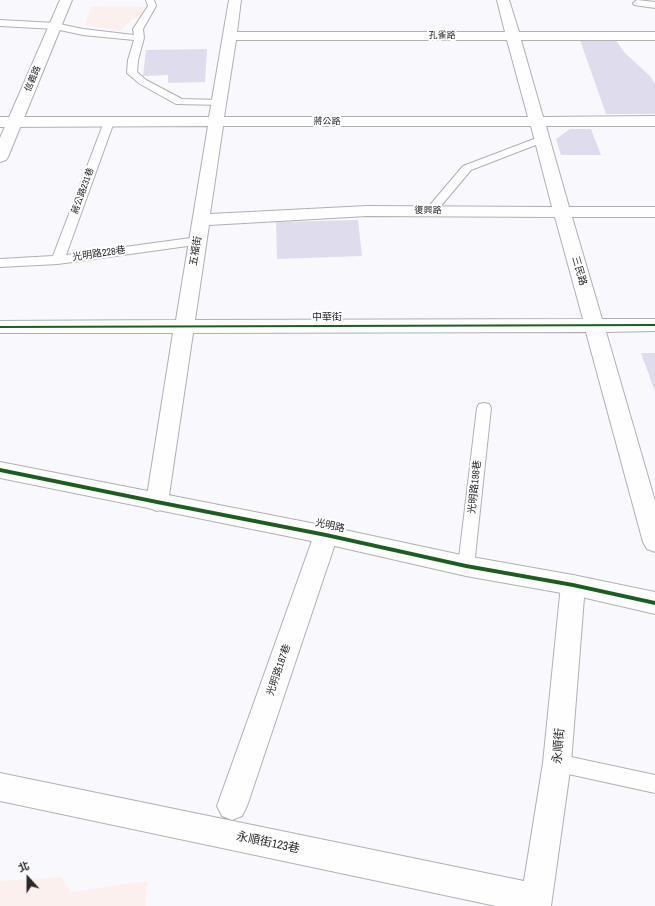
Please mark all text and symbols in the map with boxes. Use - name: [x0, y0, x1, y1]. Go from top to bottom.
- street label: 孔雀路: [429, 31, 455, 41]
- street label: 信義路: [23, 64, 43, 94]
- street label: 蔣公路: [314, 117, 340, 127]
- street label: 蔣公路231巷: [70, 166, 96, 216]
- street label: 復興路: [415, 206, 441, 216]
- street label: 五福街: [188, 235, 204, 267]
- street label: 光明路228巷: [72, 244, 126, 264]
- street label: 三民路: [569, 255, 589, 287]
- street label: 中華街: [312, 311, 342, 323]
- street label: 光明路198巷: [466, 460, 484, 514]
- street label: 光明路: [314, 517, 346, 535]
- street label: 光明路187巷: [265, 643, 293, 697]
- street label: 永順街: [550, 727, 568, 765]
- street label: 永順街123巷: [235, 829, 301, 857]
- north arrow: [8, 858, 48, 898]
- text: 北: [16, 858, 31, 875]

